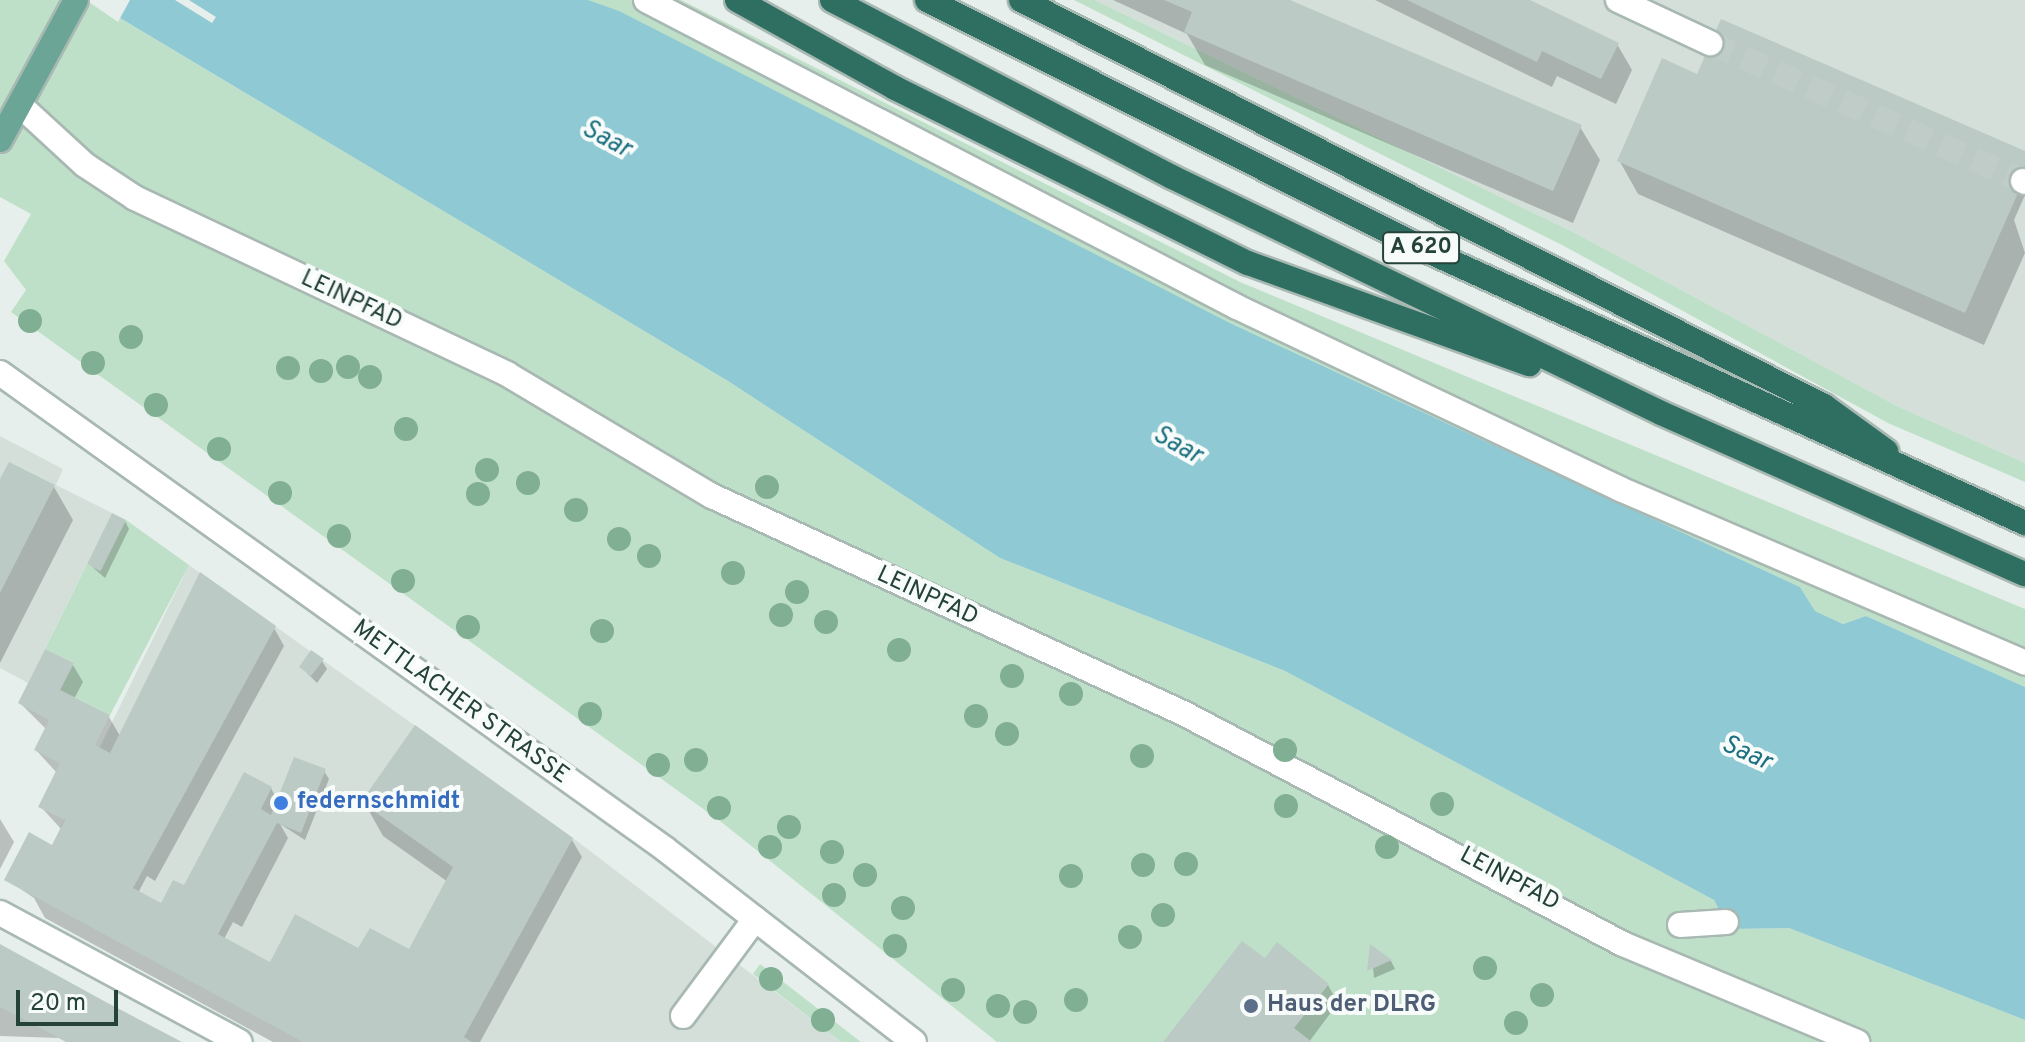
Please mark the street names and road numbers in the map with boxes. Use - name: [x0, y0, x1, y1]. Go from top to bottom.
- road number: A 620: [1381, 230, 1461, 266]
- street label: LEINPFAD: [296, 265, 406, 337]
- street label: LEINPFAD: [872, 561, 982, 633]
- street label: METTLACHER STRASSE: [346, 615, 574, 791]
- street label: LEINPFAD: [1454, 842, 1564, 918]

